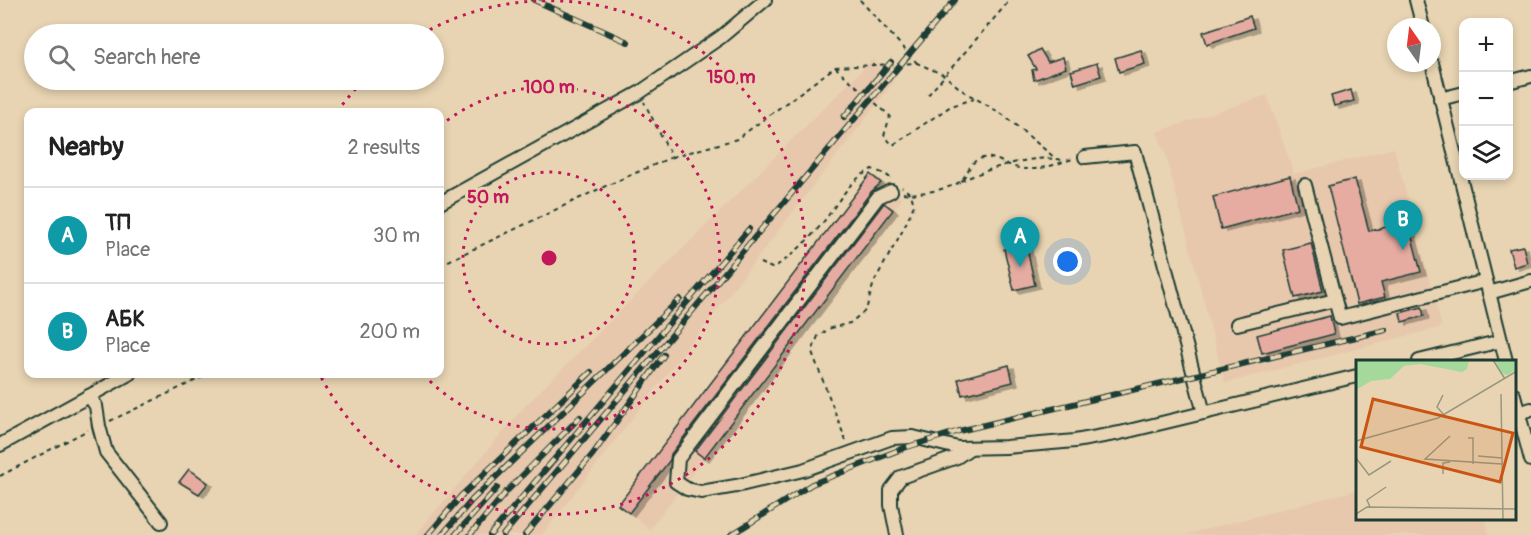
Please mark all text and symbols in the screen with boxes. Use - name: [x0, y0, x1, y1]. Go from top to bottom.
- north arrow: [1387, 18, 1441, 72]
- map controls: [1459, 18, 1513, 180]
- button: +: [1459, 18, 1513, 72]
- search box: [24, 24, 444, 90]
- icon: search: [45, 41, 78, 74]
- text: Search here: [93, 43, 200, 71]
- text: 150 m: [707, 66, 756, 89]
- button: −: [1459, 72, 1513, 126]
- text: 100 m: [523, 76, 575, 99]
- button: layers: [1459, 126, 1513, 180]
- text: Nearby: [48, 131, 124, 163]
- text: 2 results: [348, 135, 420, 160]
- text: 50 m: [467, 186, 509, 209]
- pin: B: [1384, 200, 1422, 250]
- text: ТП: [105, 209, 130, 237]
- pin: A: [1000, 218, 1040, 267]
- text: A: [61, 223, 74, 248]
- text: 30 m: [373, 223, 420, 248]
- text: Place: [105, 237, 150, 262]
- your location: [1053, 247, 1082, 276]
- centre of rings: [539, 248, 559, 268]
- text: АБК: [105, 305, 145, 333]
- text: B: [62, 319, 73, 344]
- text: 200 m: [359, 319, 420, 344]
- text: Place: [105, 333, 150, 358]
- inset map: [1356, 360, 1516, 520]

